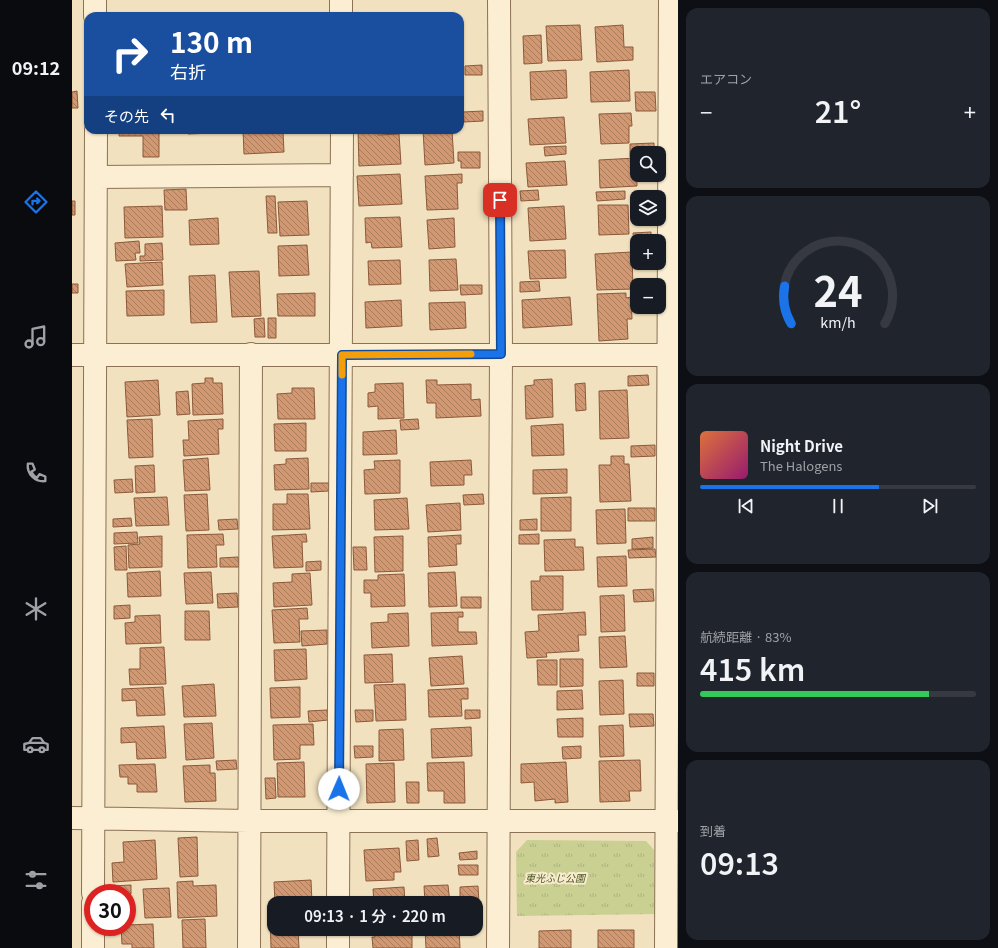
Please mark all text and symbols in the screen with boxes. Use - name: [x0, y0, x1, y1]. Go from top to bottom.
- text: 130 m: [170, 21, 253, 61]
- icon: right: [104, 28, 156, 80]
- text: 09:12: [12, 54, 60, 80]
- text: 右折: [170, 58, 206, 84]
- text: エアコン: [700, 69, 752, 88]
- text: 21°: [815, 88, 861, 132]
- text: −: [700, 95, 712, 127]
- text: +: [964, 95, 976, 127]
- icon: left: [157, 104, 179, 126]
- text: その先: [104, 105, 149, 126]
- map controls: [630, 146, 666, 314]
- button: search: [630, 146, 666, 182]
- pin: [483, 183, 517, 217]
- icon: directions: [22, 188, 50, 216]
- icon: arrive: [489, 189, 511, 211]
- button: layers: [630, 190, 666, 226]
- button: +: [630, 234, 666, 270]
- text: 24: [813, 259, 863, 319]
- button: −: [630, 278, 666, 314]
- text: km/h: [820, 311, 856, 332]
- icon: music: [22, 323, 50, 351]
- text: Night Drive: [760, 435, 843, 456]
- text: The Halogens: [760, 456, 842, 475]
- icon: phone: [22, 459, 50, 487]
- icon: previous: [735, 495, 757, 517]
- icon: pause: [827, 495, 849, 517]
- icon: next: [919, 495, 941, 517]
- icon: climate: [22, 595, 50, 623]
- text: 航続距離 · 83%: [700, 627, 792, 646]
- text: 415 km: [700, 646, 805, 690]
- icon: car: [22, 730, 50, 758]
- position arrow: [318, 768, 360, 810]
- text: 到着: [700, 821, 726, 840]
- text: 09:13: [700, 840, 779, 884]
- icon: filters: [22, 866, 50, 894]
- park label: 東光ふじ公園: [525, 870, 587, 885]
- speed limit sign: 30: [84, 884, 136, 936]
- text: 09:13 · 1 分 · 220 m: [304, 905, 446, 926]

